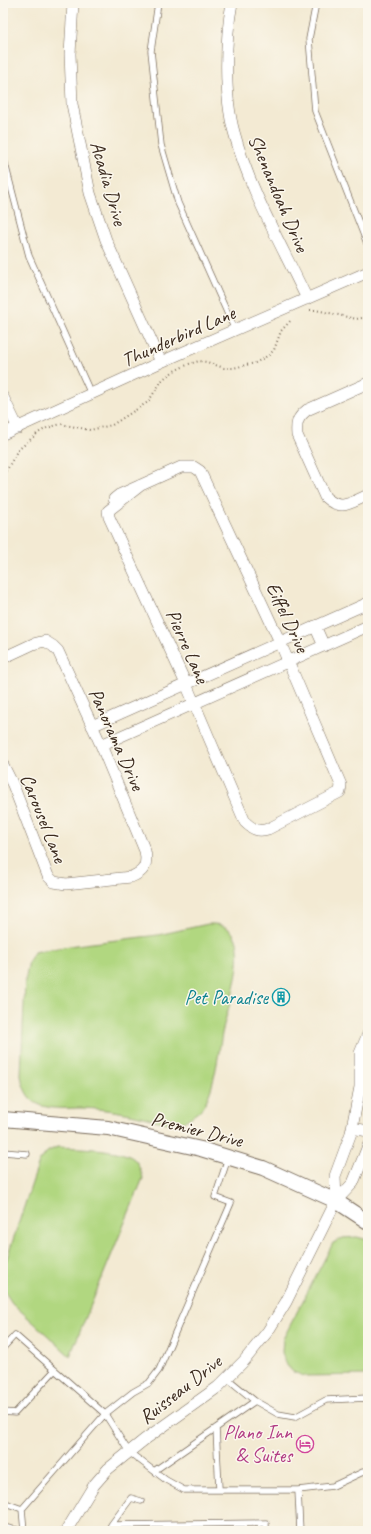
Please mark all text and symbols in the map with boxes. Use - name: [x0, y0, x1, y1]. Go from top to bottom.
- street label: Shenandoah Drive: [243, 131, 315, 257]
- street label: Acadia Drive: [85, 138, 133, 230]
- street label: Thunderbird Lane: [117, 300, 240, 373]
- street label: Eiffel Drive: [260, 578, 315, 658]
- street label: Pierre Lane: [160, 605, 215, 688]
- street label: Panorama Drive: [83, 684, 151, 796]
- street label: Carousel Lane: [14, 770, 73, 868]
- place label: Pet Paradise: [185, 985, 269, 1010]
- building icon: Pet Paradise: [271, 987, 291, 1007]
- street label: Premier Drive: [149, 1106, 247, 1153]
- street label: Ruisseau Drive: [134, 1348, 228, 1429]
- place label: Plano Inn & Suites: [224, 1420, 294, 1468]
- hotel icon: Plano Inn & Suites: [295, 1434, 315, 1454]

